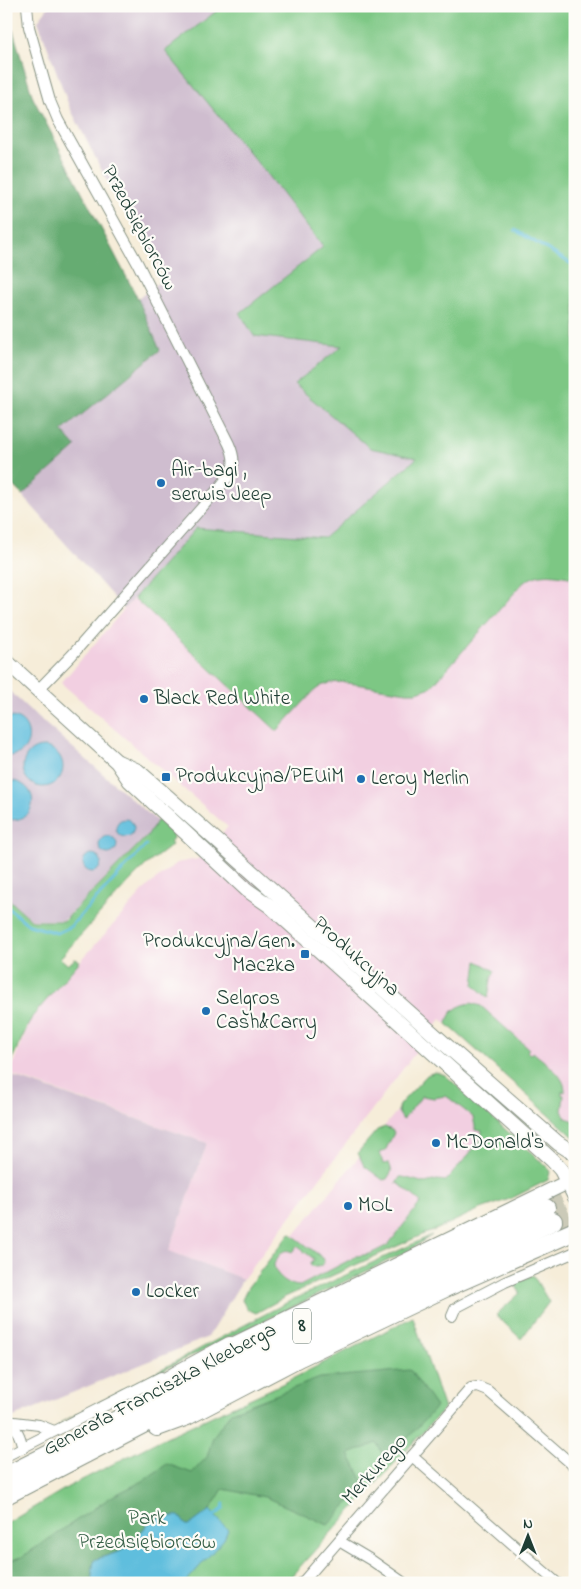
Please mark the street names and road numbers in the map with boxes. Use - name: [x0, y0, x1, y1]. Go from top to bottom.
- street label: Przedsiębiorców: [93, 160, 185, 296]
- street label: Produkcyjna: [304, 910, 406, 1006]
- road number: 8: [293, 1308, 311, 1344]
- street label: Generała Franciszka Kleeberga: [38, 1316, 283, 1466]
- street label: Merkurego: [335, 1428, 416, 1513]

